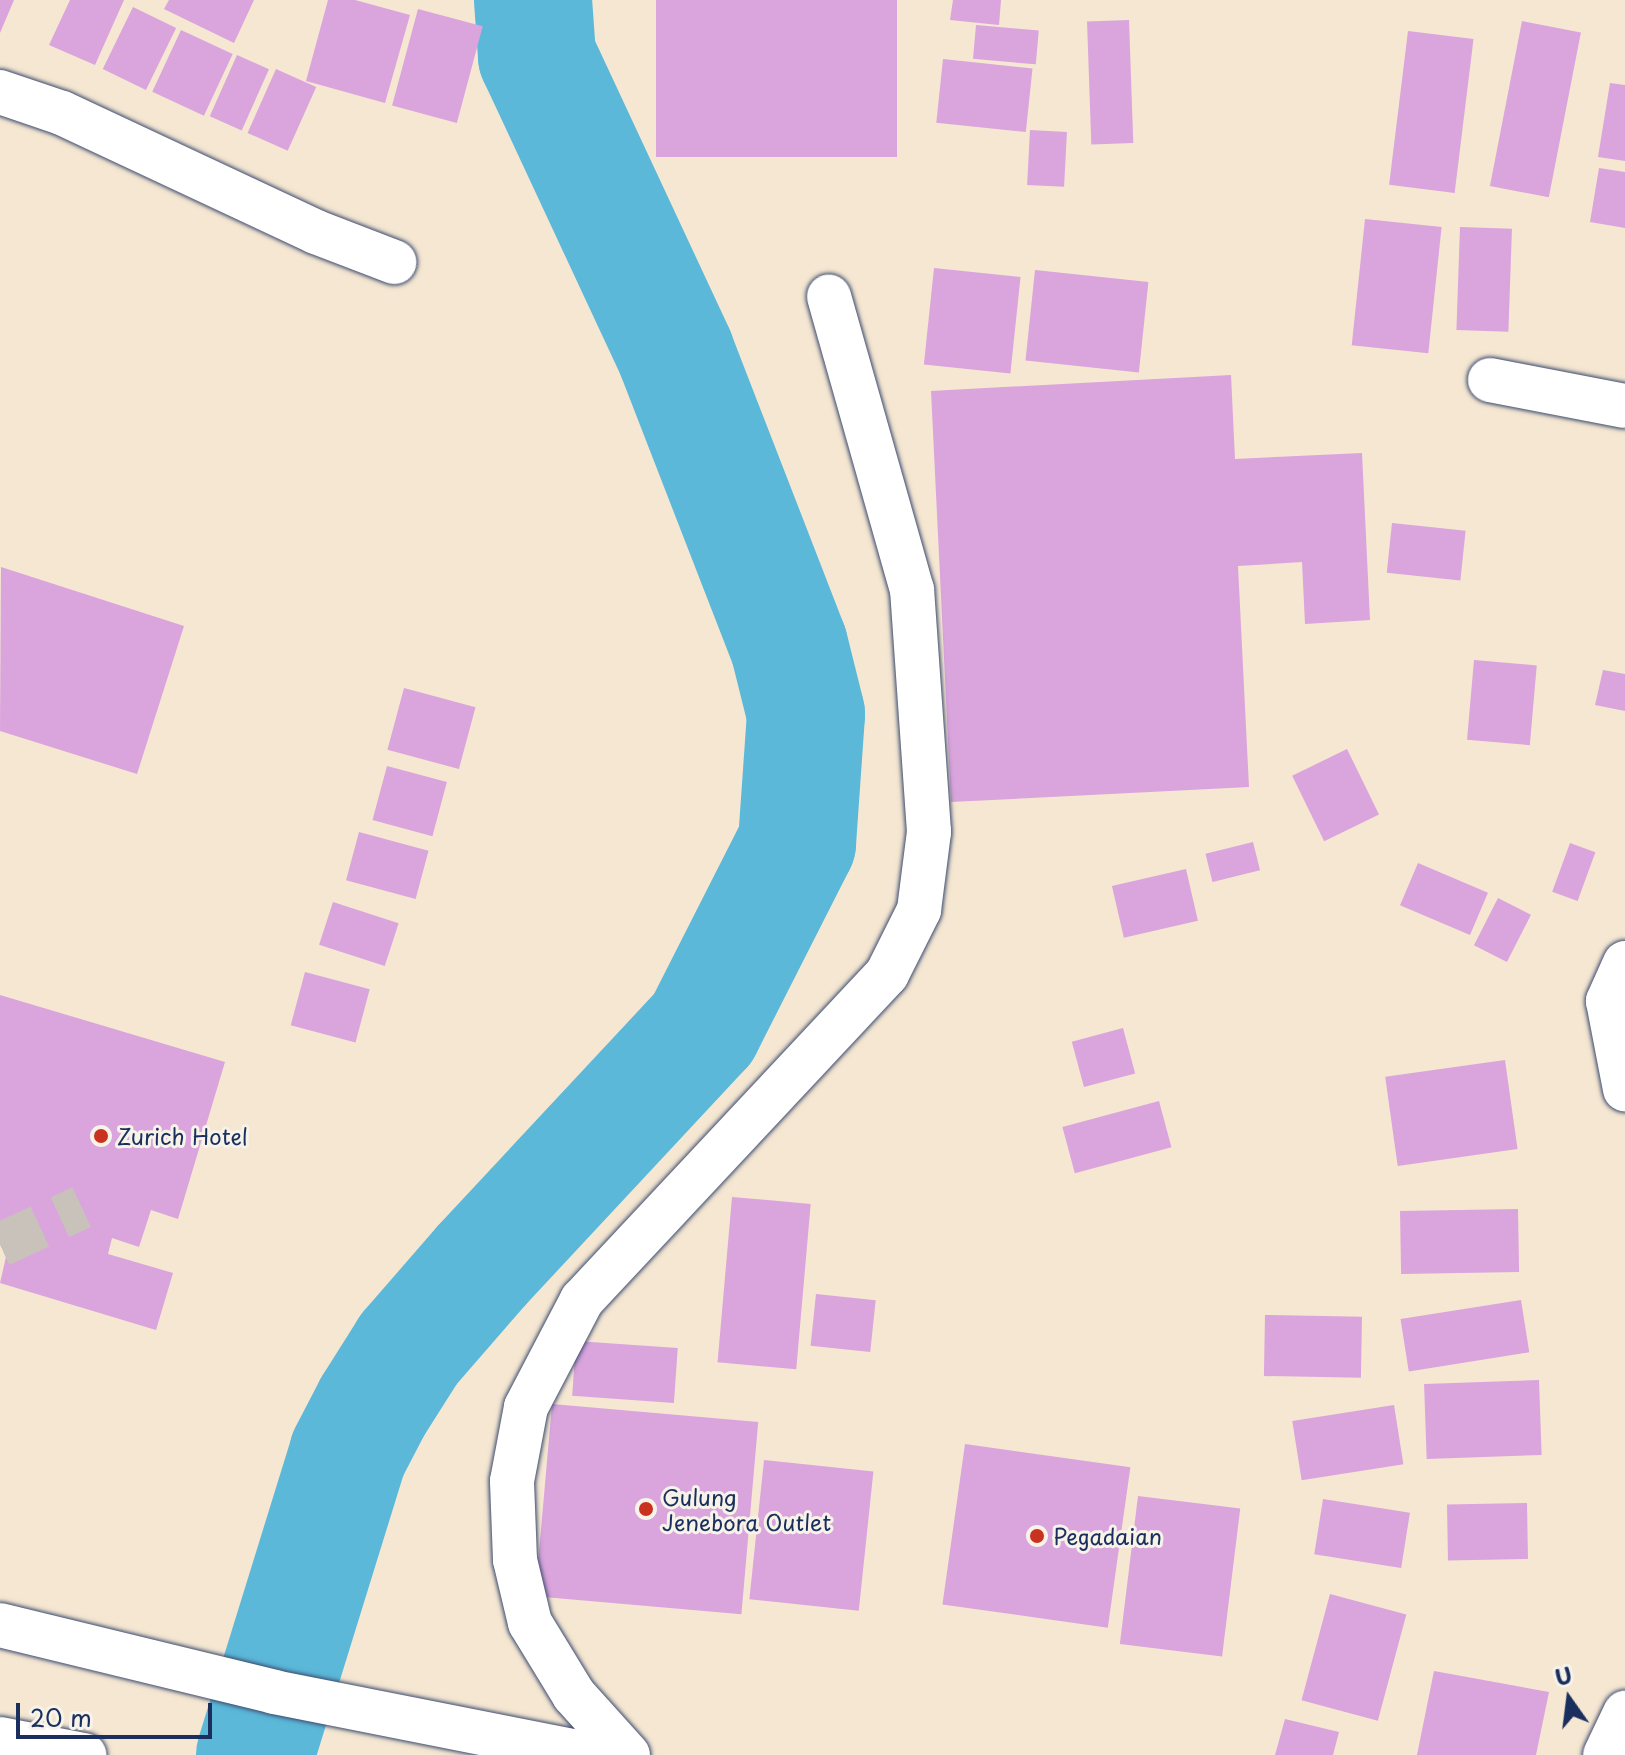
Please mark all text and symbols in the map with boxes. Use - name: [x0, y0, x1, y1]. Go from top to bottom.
- place label: Zurich Hotel: [117, 1123, 247, 1149]
- marker: Zurich Hotel: [92, 1127, 110, 1145]
- place label: Gulung Jenebora Outlet: [662, 1483, 831, 1534]
- marker: Gulung Jenebora Outlet: [637, 1500, 655, 1518]
- place label: Pegadaian: [1053, 1523, 1162, 1549]
- marker: Pegadaian: [1028, 1527, 1046, 1545]
- text: U: [1551, 1657, 1575, 1693]
- north arrow: [1529, 1659, 1609, 1739]
- scale bar: [20, 1687, 216, 1737]
- text: 20 m: [30, 1699, 92, 1735]

